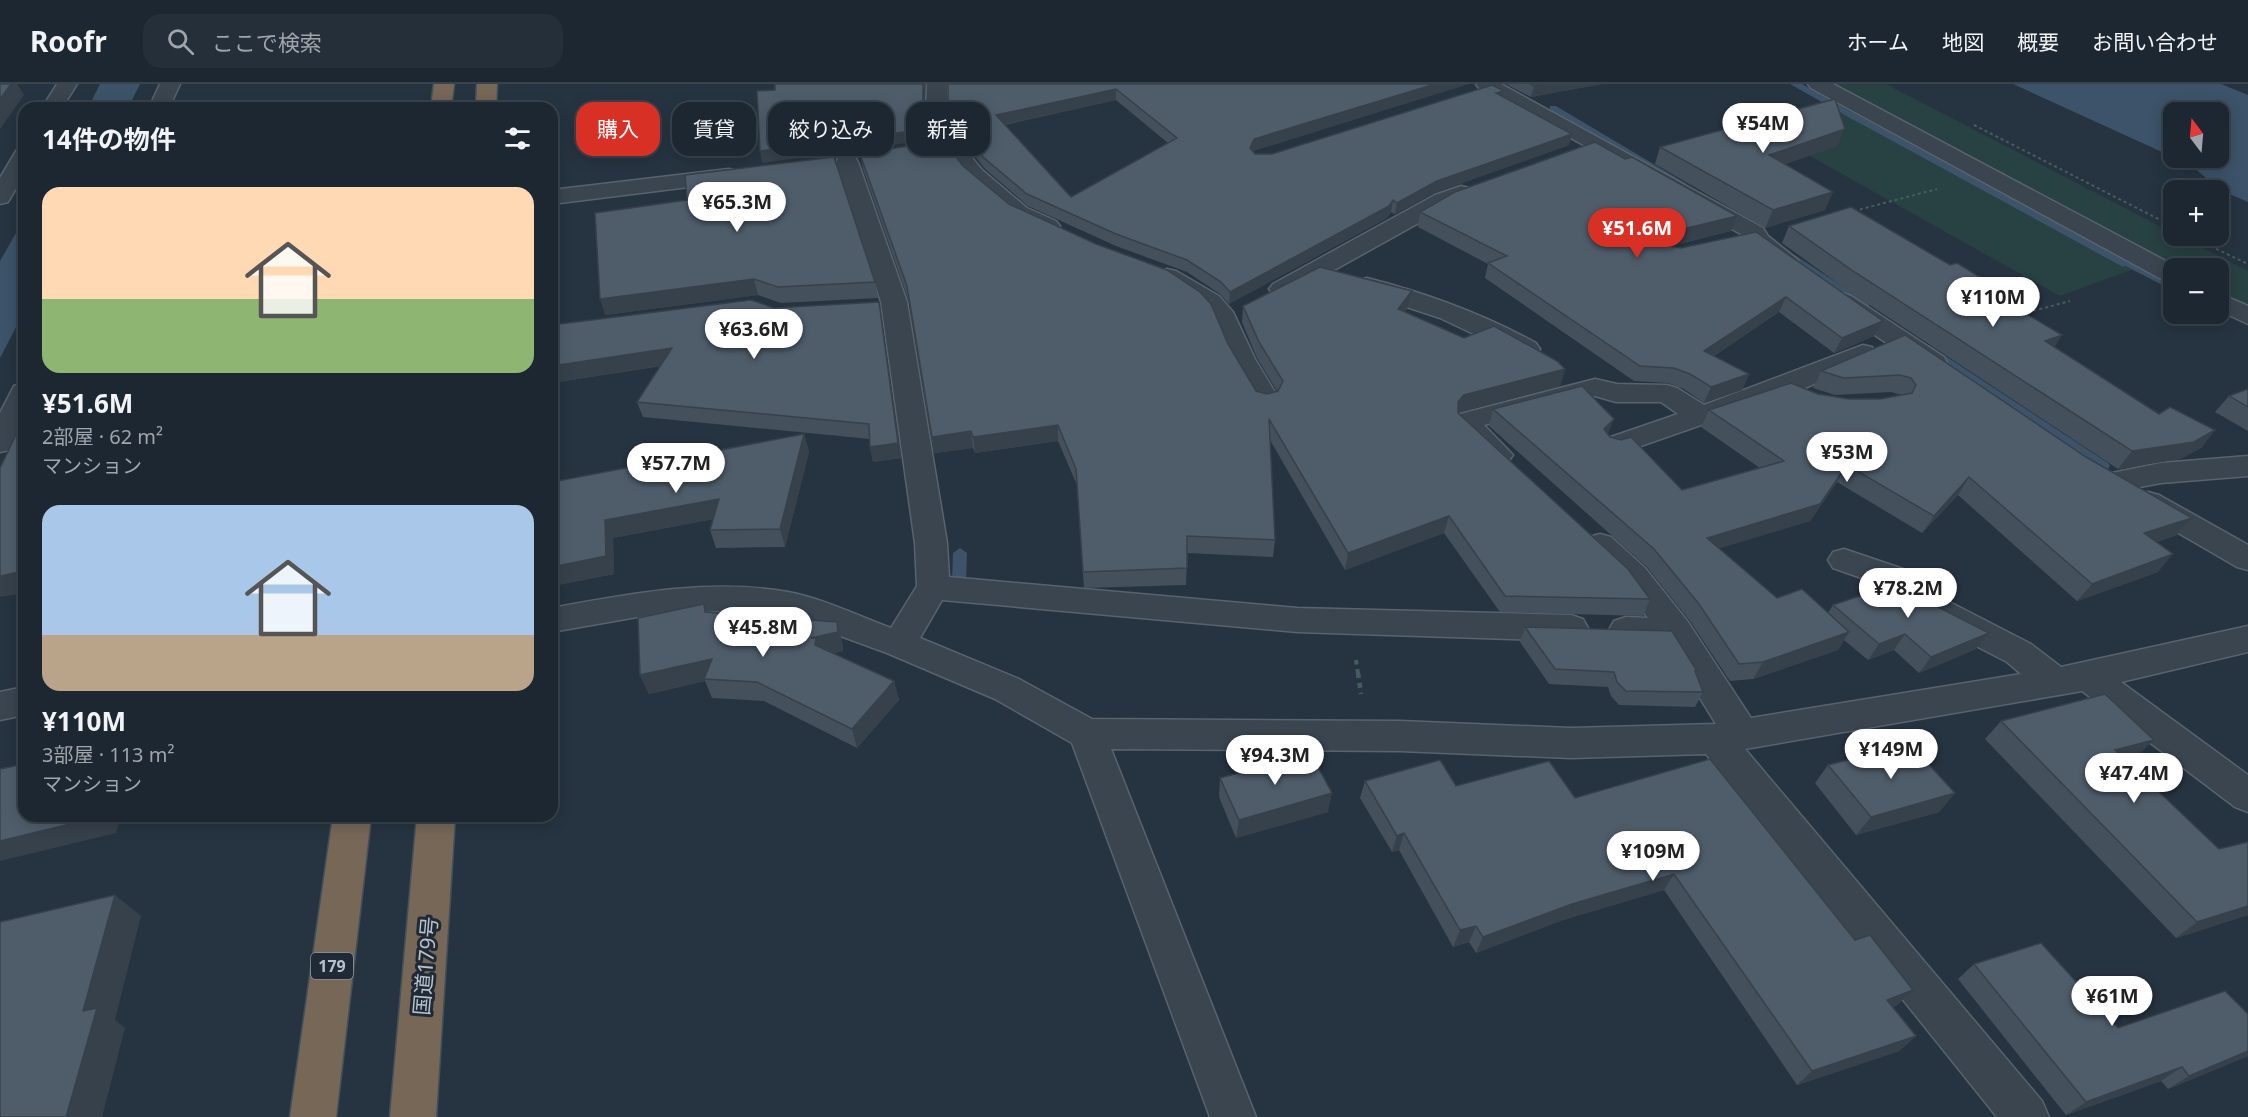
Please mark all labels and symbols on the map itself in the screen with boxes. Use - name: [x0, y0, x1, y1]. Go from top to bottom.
- north arrow: [2163, 102, 2229, 168]
- pin: ¥54M: [1727, 103, 1799, 154]
- pin: ¥65.3M: [688, 182, 786, 233]
- pin: ¥51.6M: [1588, 208, 1686, 259]
- pin: ¥110M: [1951, 277, 2035, 328]
- pin: ¥63.6M: [705, 309, 803, 360]
- pin: ¥53M: [1811, 432, 1883, 483]
- pin: ¥57.7M: [627, 443, 725, 494]
- pin: ¥78.2M: [1859, 568, 1957, 619]
- pin: ¥45.8M: [714, 607, 812, 658]
- pin: ¥149M: [1849, 729, 1933, 780]
- pin: ¥94.3M: [1226, 735, 1324, 786]
- pin: ¥47.4M: [2085, 753, 2183, 804]
- pin: ¥109M: [1611, 831, 1695, 882]
- street label: 国道179号: [407, 915, 443, 1017]
- road number: 179: [311, 953, 353, 979]
- pin: ¥61M: [2076, 976, 2148, 1027]

